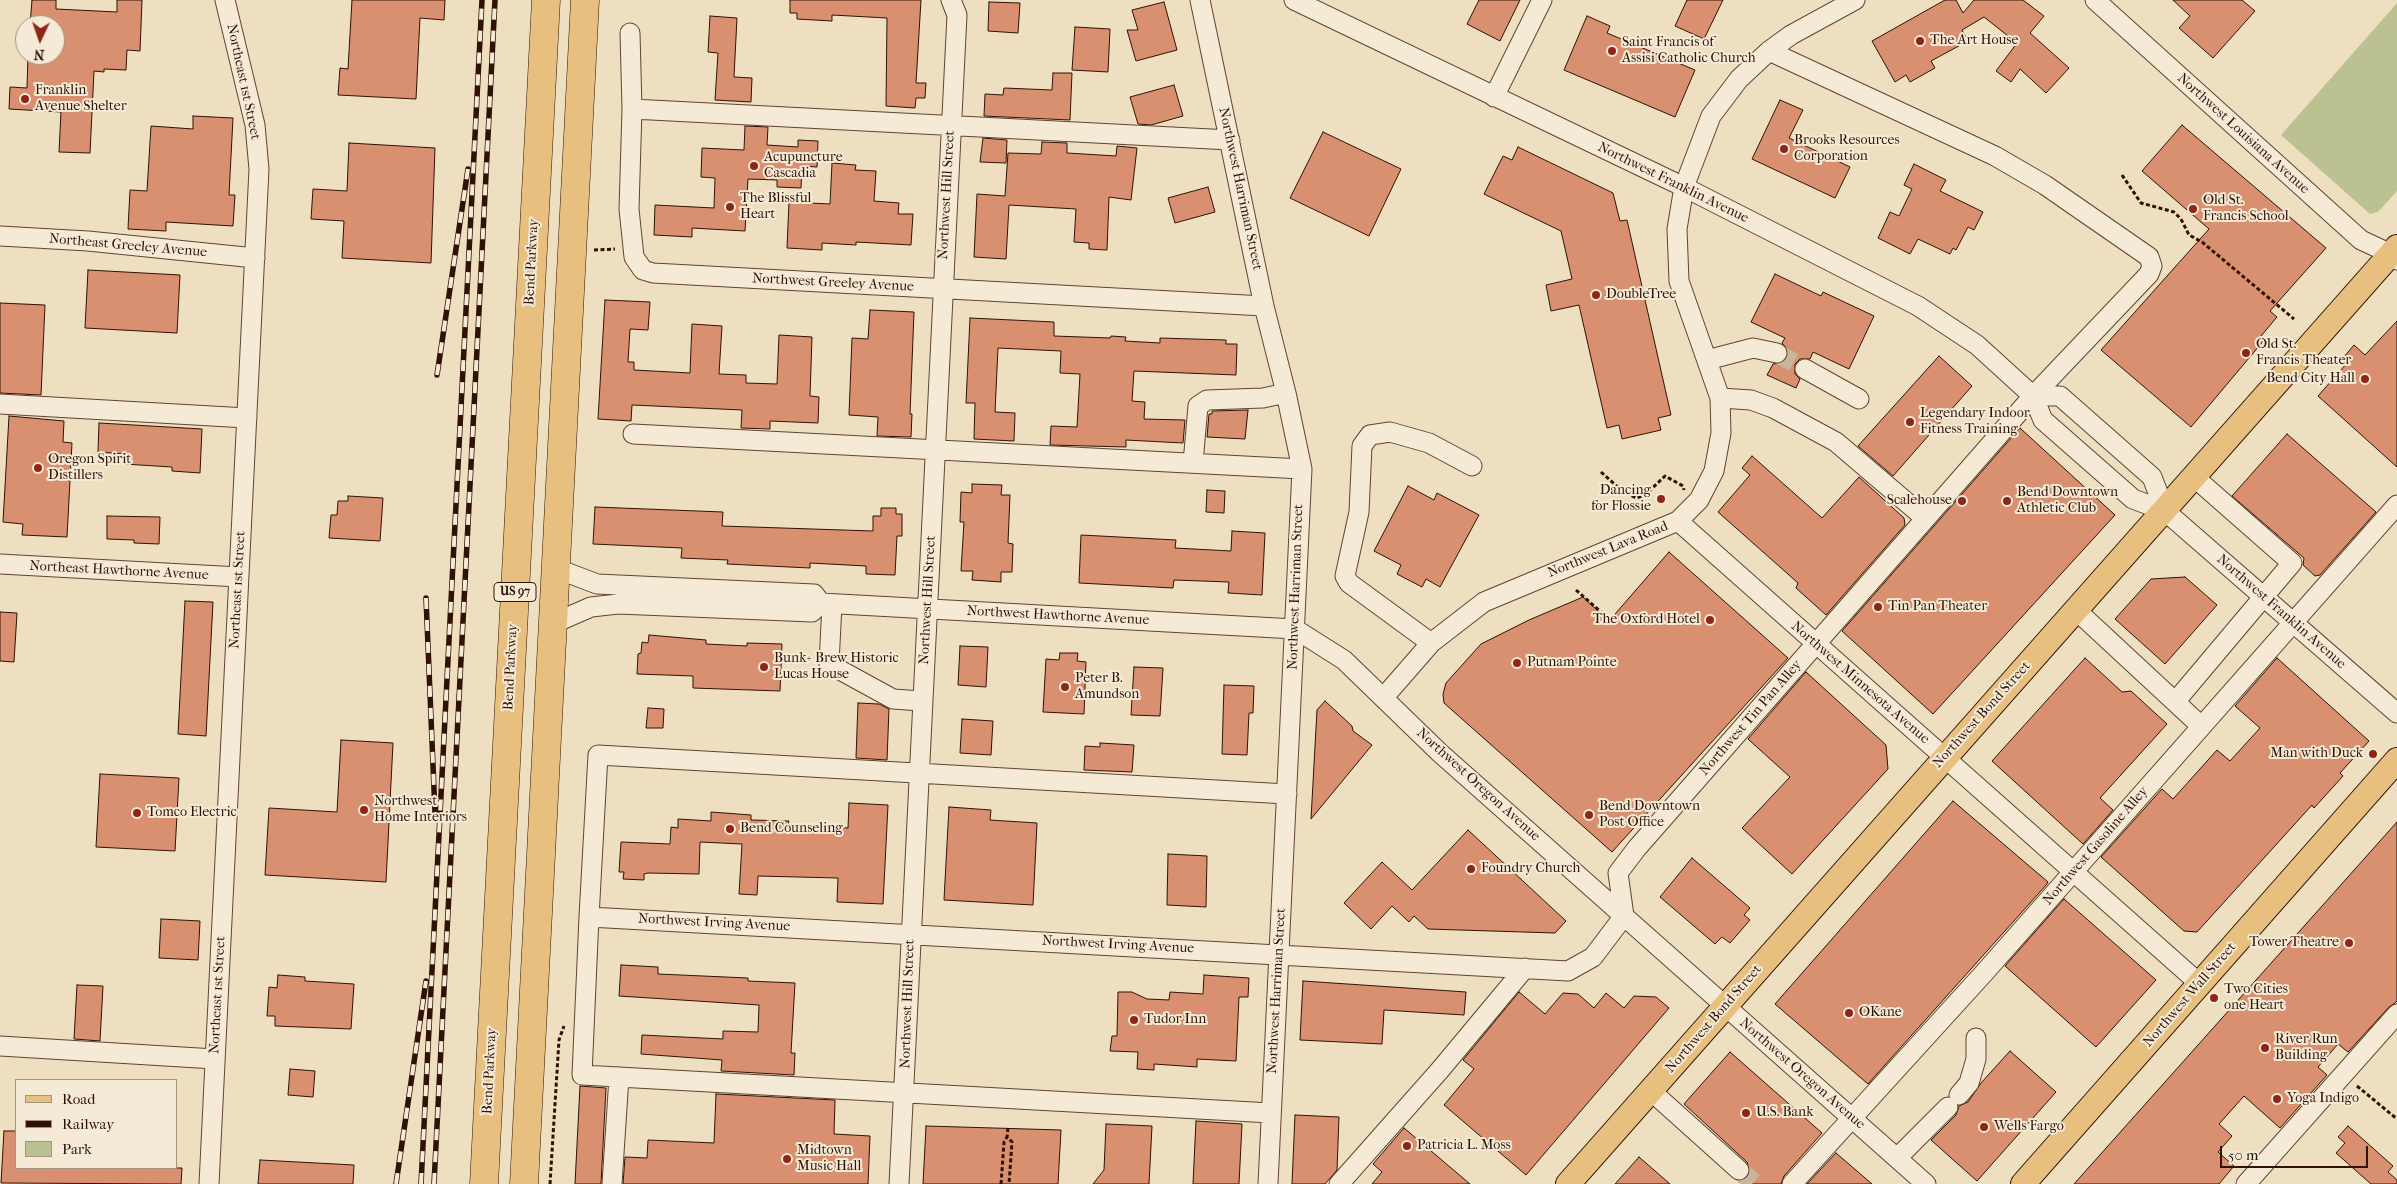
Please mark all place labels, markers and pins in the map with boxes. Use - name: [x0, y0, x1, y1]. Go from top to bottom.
- place label: The Art House: [1930, 33, 2018, 49]
- place label: Saint Francis of Assisi Catholic Church: [1622, 35, 1756, 68]
- marker: The Art House: [1914, 35, 1926, 47]
- marker: Saint Francis of Assisi Catholic Church: [1606, 45, 1618, 57]
- place label: Franklin Avenue Shelter: [35, 83, 127, 115]
- marker: Franklin Avenue Shelter: [19, 93, 31, 105]
- place label: Brooks Resources Corporation: [1794, 133, 1900, 166]
- marker: Brooks Resources Corporation: [1778, 143, 1790, 155]
- place label: Acupuncture Cascadia: [764, 150, 843, 182]
- marker: Acupuncture Cascadia: [748, 160, 760, 172]
- place label: The Blissful Heart: [740, 191, 811, 223]
- place label: Old St. Francis School: [2203, 193, 2289, 226]
- marker: The Blissful Heart: [724, 201, 736, 213]
- marker: Old St. Francis School: [2187, 203, 2199, 215]
- place label: DoubleTree: [1606, 287, 1676, 303]
- marker: DoubleTree: [1590, 289, 1602, 301]
- place label: Old St. Francis Theater: [2256, 337, 2351, 370]
- marker: Old St. Francis Theater: [2240, 347, 2252, 359]
- place label: Bend City Hall: [2266, 371, 2355, 387]
- marker: Bend City Hall: [2359, 373, 2371, 385]
- place label: Legendary Indoor Fitness Training: [1920, 406, 2030, 438]
- marker: Legendary Indoor Fitness Training: [1904, 416, 1916, 428]
- place label: Oregon Spirit Distillers: [48, 452, 131, 484]
- marker: Oregon Spirit Distillers: [32, 462, 44, 474]
- place label: Dancing for Flossie: [1591, 483, 1651, 516]
- place label: Bend Downtown Athletic Club: [2017, 485, 2118, 518]
- marker: Dancing for Flossie: [1655, 493, 1667, 505]
- place label: Scalehouse: [1887, 493, 1952, 509]
- marker: Scalehouse: [1956, 495, 1968, 507]
- marker: Bend Downtown Athletic Club: [2001, 495, 2013, 507]
- place label: Tin Pan Theater: [1888, 599, 1987, 615]
- marker: Tin Pan Theater: [1872, 601, 1884, 613]
- place label: The Oxford Hotel: [1593, 612, 1700, 628]
- marker: The Oxford Hotel: [1704, 614, 1716, 626]
- place label: Bunk+ Brew Historic Lucas House: [774, 651, 899, 684]
- place label: Putnam Pointe: [1527, 655, 1617, 671]
- marker: Putnam Pointe: [1511, 657, 1523, 669]
- marker: Bunk+ Brew Historic Lucas House: [758, 661, 770, 673]
- place label: Peter B. Amundson: [1075, 671, 1139, 704]
- marker: Peter B. Amundson: [1059, 681, 1071, 693]
- place label: Man with Duck: [2270, 746, 2363, 762]
- marker: Man with Duck: [2367, 748, 2379, 760]
- place label: Northwest Home Interiors: [374, 794, 467, 826]
- place label: Bend Downtown Post Office: [1599, 799, 1700, 832]
- marker: Northwest Home Interiors: [358, 804, 370, 816]
- place label: Tomco Electric: [147, 805, 237, 821]
- marker: Tomco Electric: [131, 807, 143, 819]
- marker: Bend Downtown Post Office: [1583, 809, 1595, 821]
- place label: Bend Counseling: [740, 821, 843, 837]
- marker: Bend Counseling: [724, 823, 736, 835]
- place label: Foundry Church: [1481, 861, 1580, 877]
- marker: Foundry Church: [1465, 863, 1477, 875]
- place label: Tower Theatre: [2249, 935, 2339, 951]
- marker: Tower Theatre: [2343, 937, 2355, 949]
- place label: Two Cities one Heart: [2224, 982, 2288, 1014]
- marker: Two Cities one Heart: [2208, 992, 2220, 1004]
- place label: OKane: [1859, 1005, 1902, 1021]
- marker: OKane: [1843, 1007, 1855, 1019]
- place label: Tudor Inn: [1144, 1012, 1206, 1028]
- marker: Tudor Inn: [1128, 1014, 1140, 1026]
- place label: River Run Building: [2275, 1032, 2338, 1064]
- marker: River Run Building: [2259, 1042, 2271, 1054]
- place label: Yoga Indigo: [2287, 1091, 2359, 1107]
- marker: Yoga Indigo: [2271, 1093, 2283, 1105]
- place label: U.S. Bank: [1756, 1105, 1813, 1121]
- marker: U.S. Bank: [1740, 1107, 1752, 1119]
- place label: Wells Fargo: [1994, 1119, 2064, 1135]
- marker: Wells Fargo: [1978, 1121, 1990, 1133]
- place label: Patricia L. Moss: [1417, 1138, 1511, 1154]
- marker: Patricia L. Moss: [1401, 1140, 1413, 1152]
- place label: Midtown Music Hall: [797, 1143, 861, 1176]
- marker: Midtown Music Hall: [781, 1153, 793, 1165]

